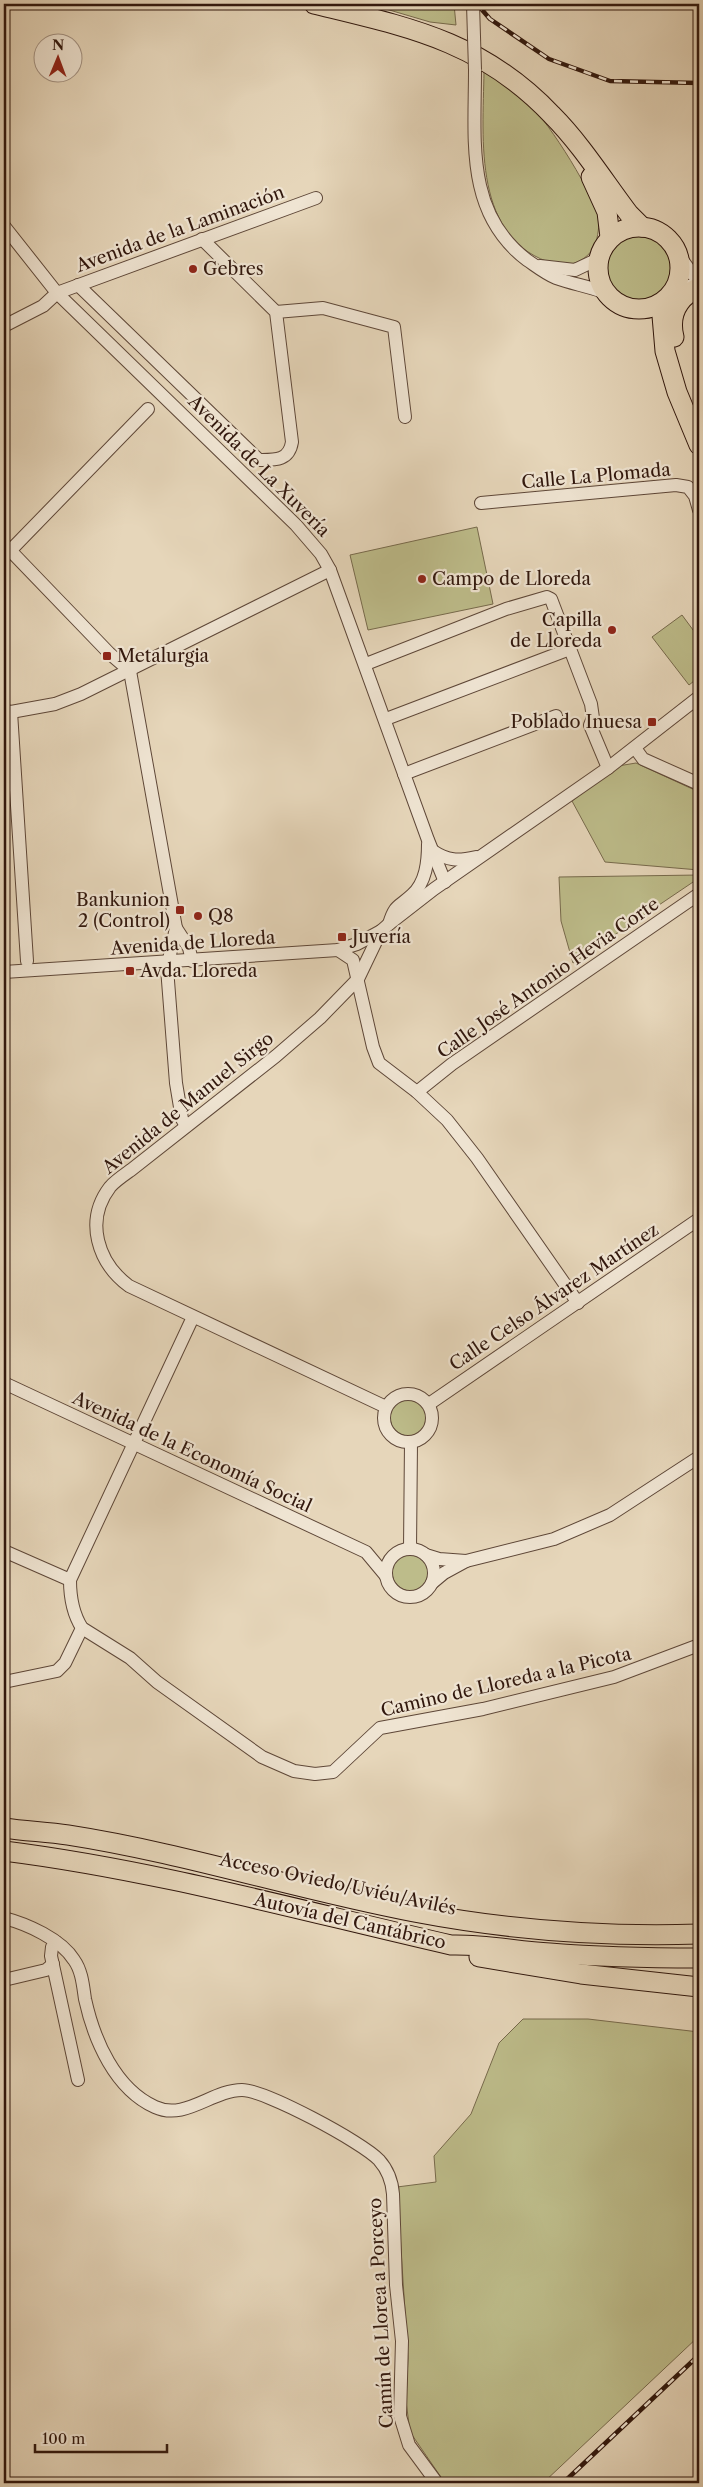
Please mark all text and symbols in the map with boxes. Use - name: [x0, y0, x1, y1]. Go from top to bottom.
- north arrow: [32, 32, 82, 82]
- text: N: [52, 36, 64, 54]
- street label: Avenida de la Laminación: [72, 181, 287, 277]
- place label: Gebres: [203, 258, 264, 280]
- marker: Gebres: [187, 263, 199, 275]
- street label: Avenida de La Xuvería: [183, 390, 335, 542]
- street label: Calle La Plomada: [520, 458, 672, 493]
- place label: Campo de Lloreda: [432, 568, 591, 590]
- marker: Campo de Lloreda: [416, 573, 428, 585]
- place label: Capilla de Lloreda: [510, 609, 603, 652]
- marker: Capilla de Lloreda: [606, 624, 618, 636]
- place label: Metalurgia: [117, 645, 210, 667]
- marker: Metalurgia: [101, 650, 113, 662]
- place label: Poblado Inuesa: [510, 711, 642, 733]
- marker: Poblado Inuesa: [646, 716, 658, 728]
- place label: Bankunion 2 (Control): [76, 889, 170, 932]
- street label: Calle José Antonio Hevia Corte: [433, 893, 663, 1063]
- marker: Bankunion 2 (Control): [174, 904, 186, 916]
- place label: Q8: [208, 905, 234, 927]
- marker: Q8: [192, 910, 204, 922]
- street label: Avenida de Lloreda: [109, 926, 277, 960]
- place label: Juvería: [349, 926, 411, 948]
- marker: Juvería: [336, 931, 348, 943]
- place label: Avda. Lloreda: [139, 960, 258, 982]
- marker: Avda. Lloreda: [124, 965, 136, 977]
- street label: Avenida de Manuel Sirgo: [97, 1027, 278, 1179]
- street label: Calle Celso Álvarez Martínez: [445, 1218, 663, 1375]
- street label: Avenida de la Economía Social: [68, 1386, 315, 1517]
- street label: Camino de Lloreda a la Picota: [379, 1642, 634, 1722]
- street label: Acceso Oviedo/Uviéu/Avilés: [217, 1848, 458, 1920]
- street label: Autovía del Cantábrico: [251, 1888, 448, 1954]
- street label: Camín de Llorea a Porceyo: [364, 2197, 398, 2429]
- scale bar: [35, 2422, 168, 2454]
- text: 100 m: [42, 2429, 85, 2448]

